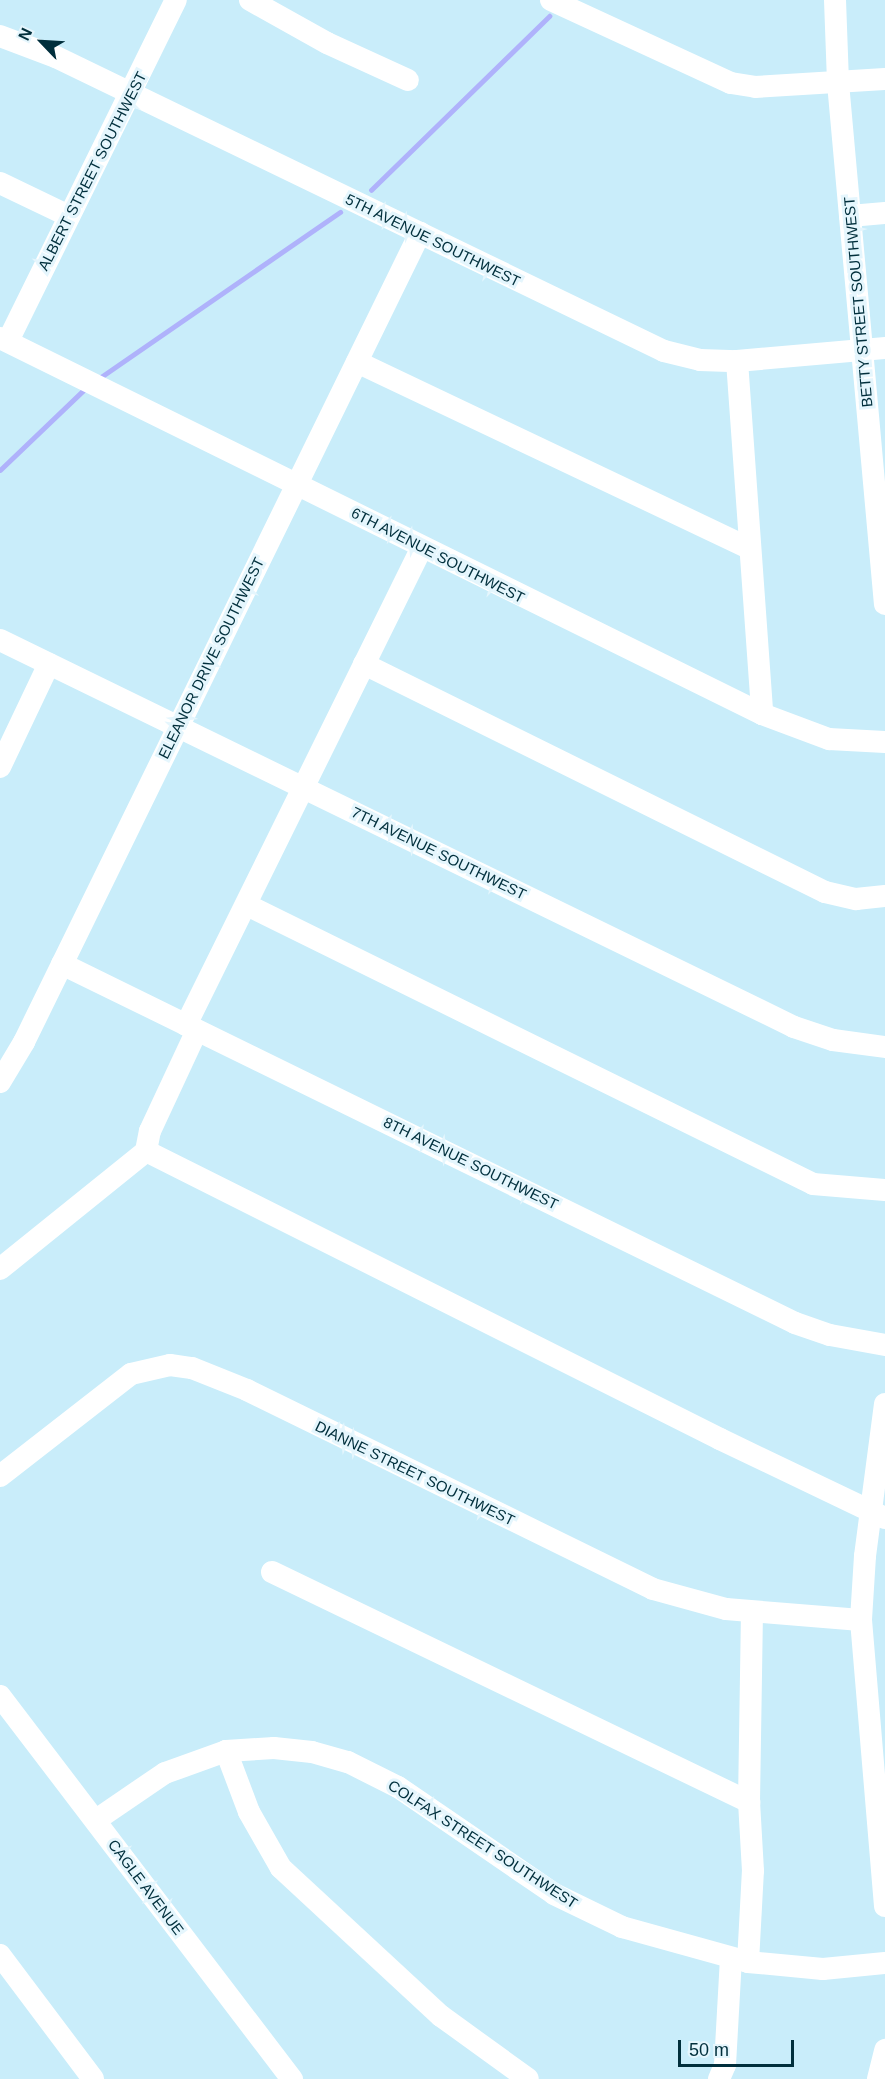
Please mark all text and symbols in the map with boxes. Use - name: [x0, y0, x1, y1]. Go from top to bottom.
- north arrow: [12, 12, 72, 72]
- text: N: [15, 25, 35, 43]
- street label: ALBERT STREET SOUTHWEST: [34, 68, 150, 274]
- street label: 5TH AVENUE SOUTHWEST: [342, 190, 524, 290]
- street label: BETTY STREET SOUTHWEST: [840, 196, 876, 408]
- street label: 6TH AVENUE SOUTHWEST: [348, 503, 528, 607]
- street label: ELEANOR DRIVE SOUTHWEST: [154, 554, 268, 762]
- street label: 7TH AVENUE SOUTHWEST: [348, 803, 530, 903]
- street label: 8TH AVENUE SOUTHWEST: [380, 1113, 562, 1213]
- street label: DIANNE STREET SOUTHWEST: [312, 1417, 518, 1529]
- street label: COLFAX STREET SOUTHWEST: [385, 1776, 581, 1912]
- street label: CAGLE AVENUE: [104, 1835, 188, 1939]
- scale bar: [681, 2028, 796, 2066]
- text: 50 m: [689, 2040, 729, 2060]

